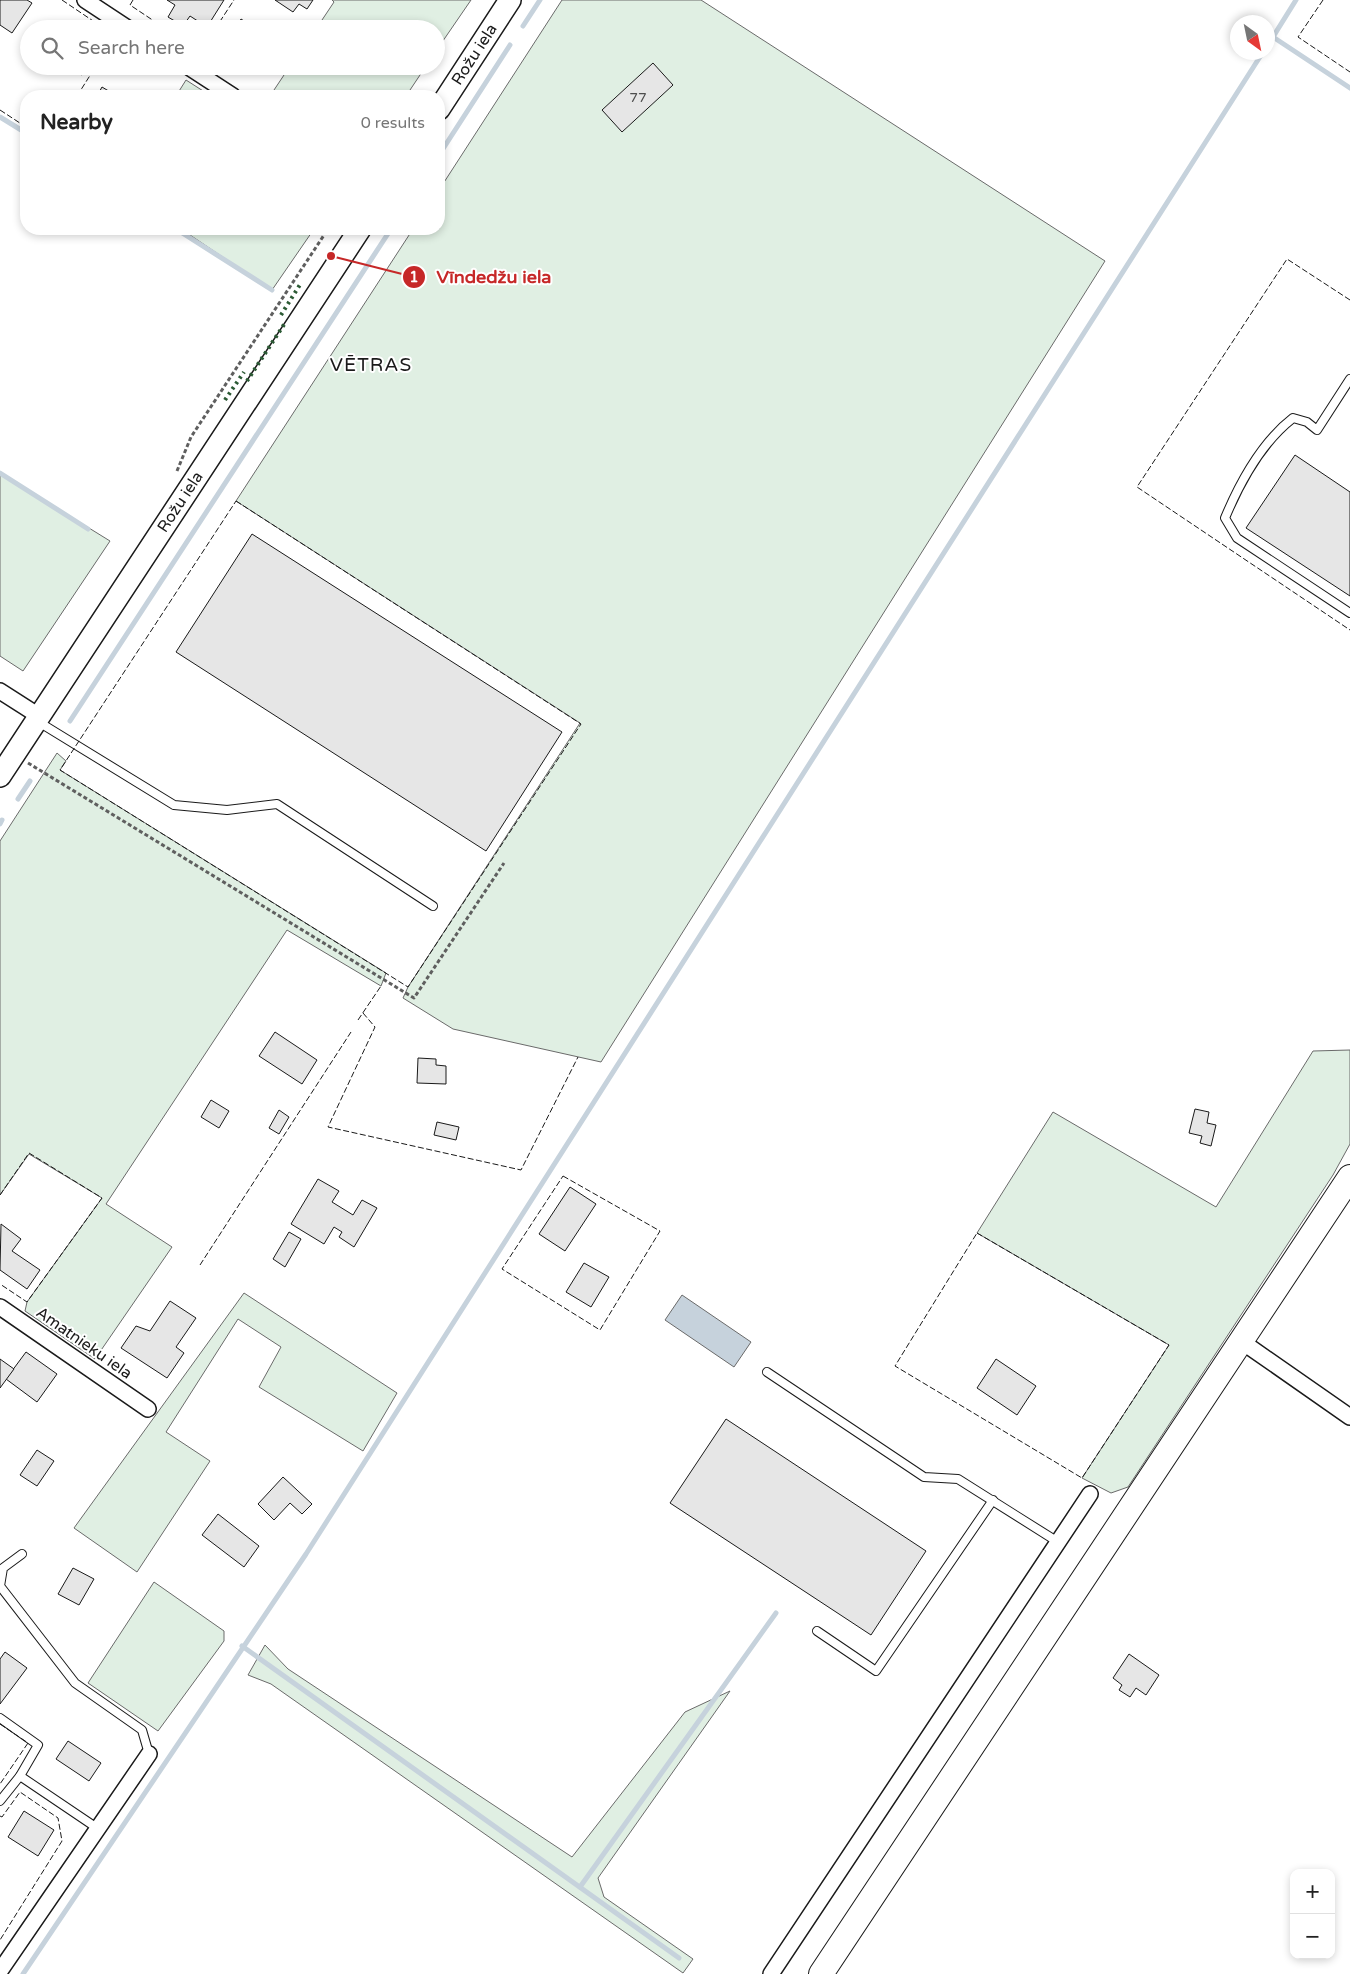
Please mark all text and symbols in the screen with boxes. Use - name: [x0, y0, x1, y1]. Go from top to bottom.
- north arrow: [1230, 15, 1275, 60]
- search box: [20, 20, 445, 75]
- street label: Rožu iela: [447, 20, 502, 89]
- icon: search: [38, 34, 66, 62]
- text: Search here: [78, 37, 185, 59]
- house number: 77: [629, 89, 647, 106]
- text: Nearby: [40, 110, 113, 135]
- text: 0 results: [361, 113, 425, 133]
- callout: Vīndedžu iela: [402, 261, 562, 294]
- text: Vīndedžu iela: [436, 266, 552, 288]
- text: 1: [409, 268, 419, 286]
- district label: VĒTRAS: [330, 354, 412, 376]
- street label: Rožu iela: [153, 468, 208, 536]
- street label: Amatnieku iela: [32, 1302, 136, 1384]
- map controls: [1290, 1869, 1335, 1959]
- button: +: [1290, 1869, 1335, 1914]
- button: −: [1290, 1914, 1335, 1959]

